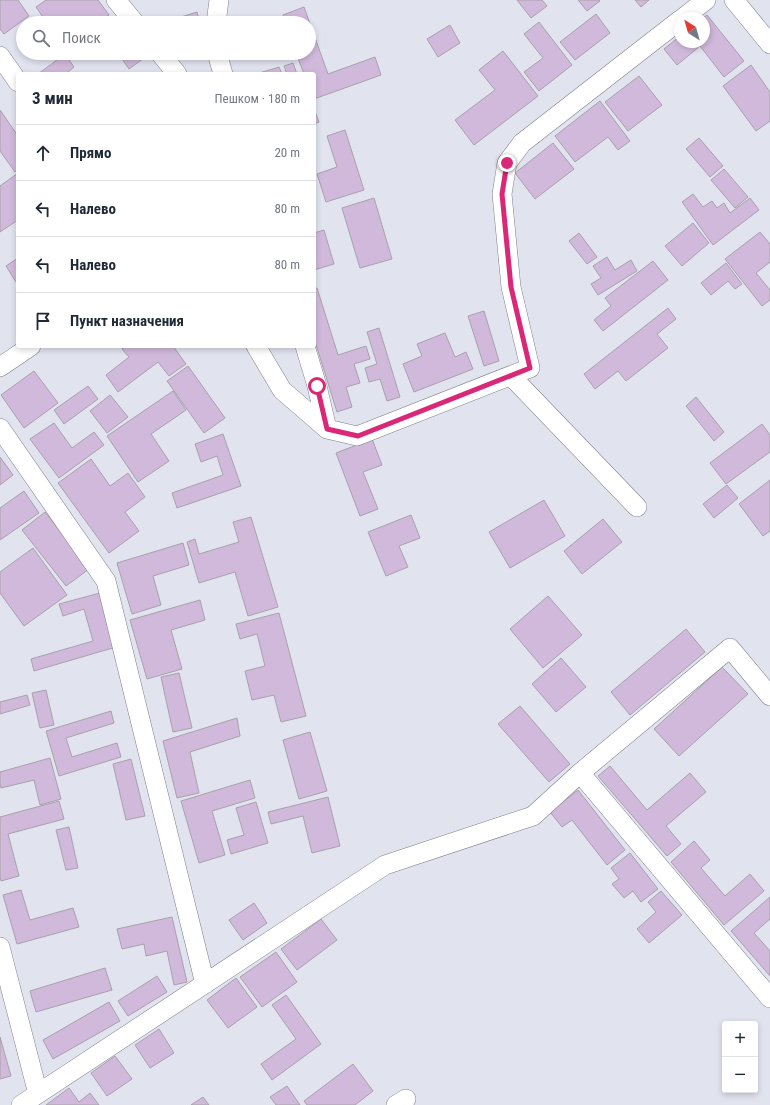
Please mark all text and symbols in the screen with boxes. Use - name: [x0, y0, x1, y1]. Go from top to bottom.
- north arrow: [674, 12, 710, 48]
- search box: [16, 16, 316, 60]
- icon: search: [30, 27, 52, 49]
- text: Поиск: [62, 29, 101, 47]
- text: 3 мин: [32, 88, 73, 108]
- text: Пешком · 180 m: [214, 91, 300, 106]
- icon: ahead: [32, 142, 54, 164]
- text: Прямо: [70, 144, 111, 162]
- text: 20 m: [274, 145, 300, 160]
- route end: [498, 154, 516, 172]
- icon: left: [32, 198, 54, 220]
- text: Налево: [70, 200, 116, 218]
- text: 80 m: [274, 201, 300, 216]
- icon: left: [32, 254, 54, 276]
- text: Налево: [70, 256, 116, 274]
- text: 80 m: [274, 257, 300, 272]
- icon: arrive: [32, 310, 54, 332]
- text: Пункт назначения: [70, 312, 184, 330]
- route start: [308, 377, 326, 395]
- map controls: [722, 1021, 758, 1093]
- button: +: [722, 1021, 758, 1057]
- button: −: [722, 1057, 758, 1093]

